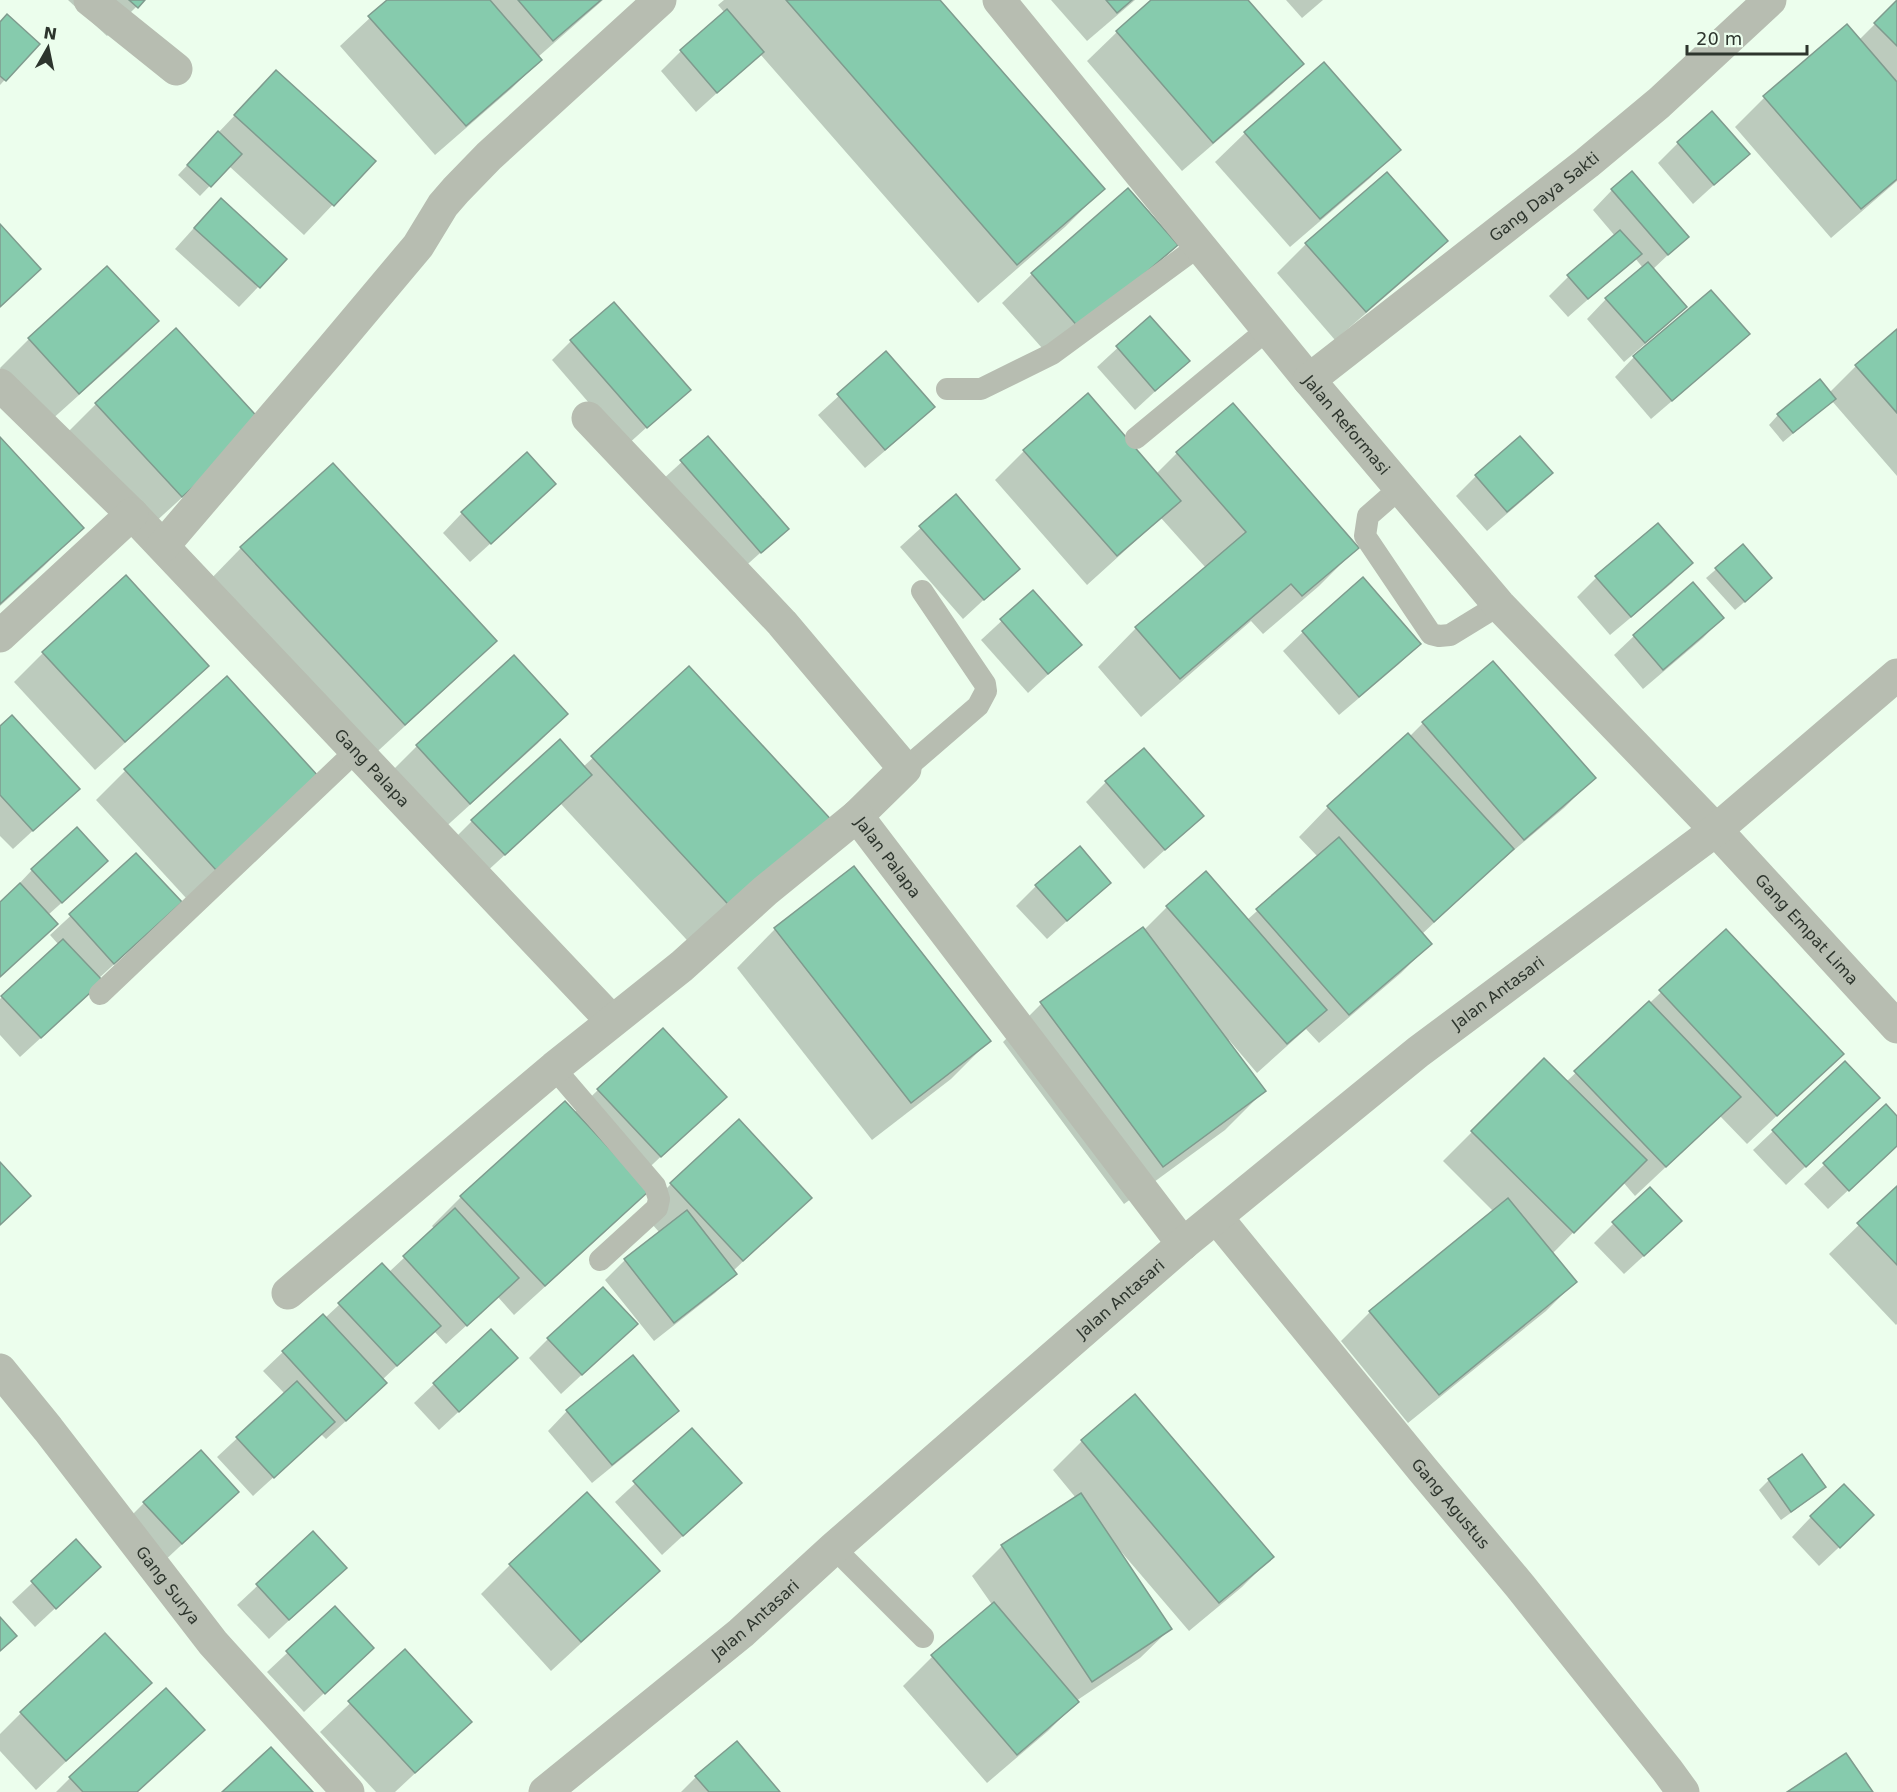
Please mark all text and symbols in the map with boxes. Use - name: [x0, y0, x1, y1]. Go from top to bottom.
- north arrow: [18, 18, 78, 78]
- scale bar: [1687, 18, 1807, 56]
- text: N: [42, 23, 58, 44]
- text: 20 m: [1696, 28, 1742, 49]
- street label: Gang Daya Sakti: [1485, 148, 1603, 245]
- street label: Jalan Reformasi: [1299, 370, 1394, 478]
- street label: Gang Palapa: [331, 725, 414, 811]
- street label: Jalan Palapa: [851, 812, 925, 901]
- street label: Gang Empat Lima: [1751, 870, 1863, 988]
- street label: Jalan Antasari: [1447, 952, 1548, 1034]
- street label: Jalan Antasari: [1072, 1255, 1168, 1343]
- street label: Gang Agustus: [1408, 1454, 1494, 1552]
- street label: Gang Surya: [132, 1542, 204, 1628]
- street label: Jalan Antasari: [707, 1576, 803, 1663]

